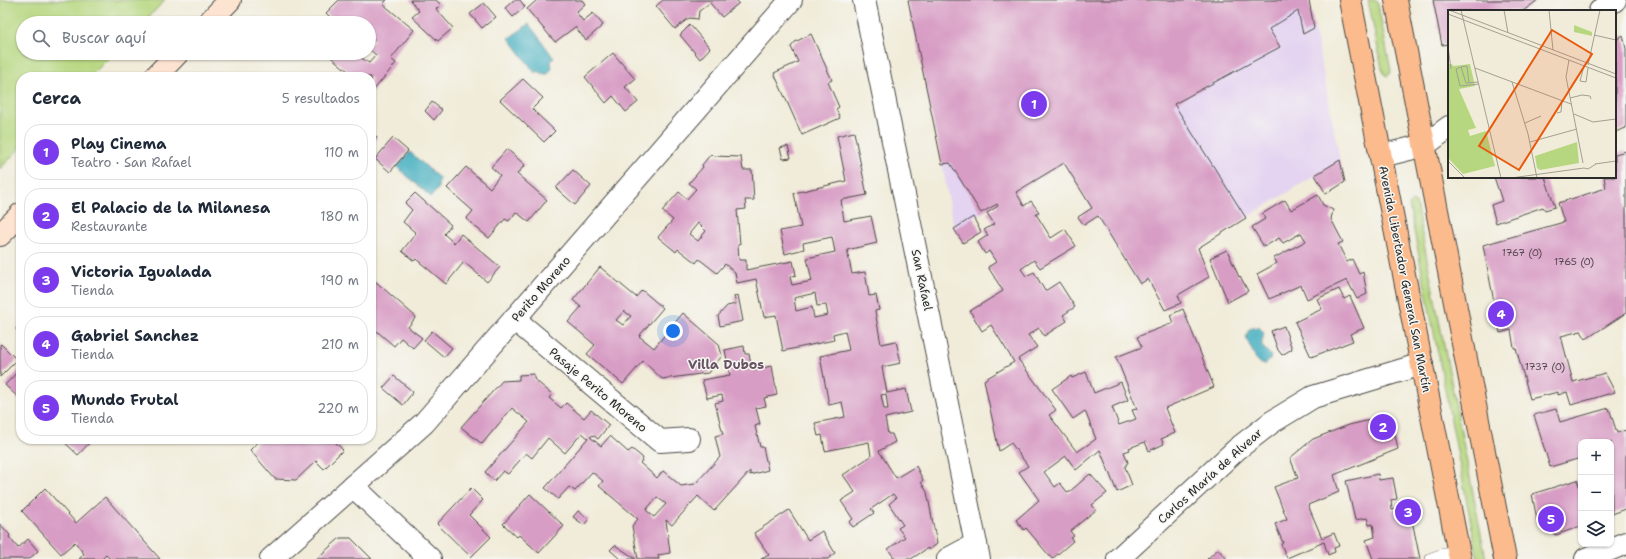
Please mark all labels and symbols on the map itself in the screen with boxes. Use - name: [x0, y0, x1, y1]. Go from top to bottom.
- inset map: [1448, 10, 1616, 178]
- pin: 1: [1021, 89, 1047, 119]
- street label: Avenida Libertador General San Martín: [1375, 164, 1435, 394]
- house number: 1767 (O): [1502, 246, 1542, 259]
- street label: San Rafael: [908, 248, 936, 313]
- street label: Perito Moreno: [508, 253, 574, 325]
- house number: 1765 (O): [1554, 255, 1594, 268]
- pin: 4: [1488, 299, 1514, 329]
- your location: [663, 321, 683, 341]
- street label: Pasaje Perito Moreno: [546, 344, 650, 436]
- district label: Villa Dubos: [688, 356, 764, 373]
- house number: 1737 (O): [1525, 360, 1565, 373]
- pin: 2: [1370, 412, 1396, 442]
- street label: Carlos María de Alvear: [1154, 424, 1266, 527]
- pin: 3: [1395, 497, 1421, 527]
- pin: 5: [1538, 504, 1564, 534]

